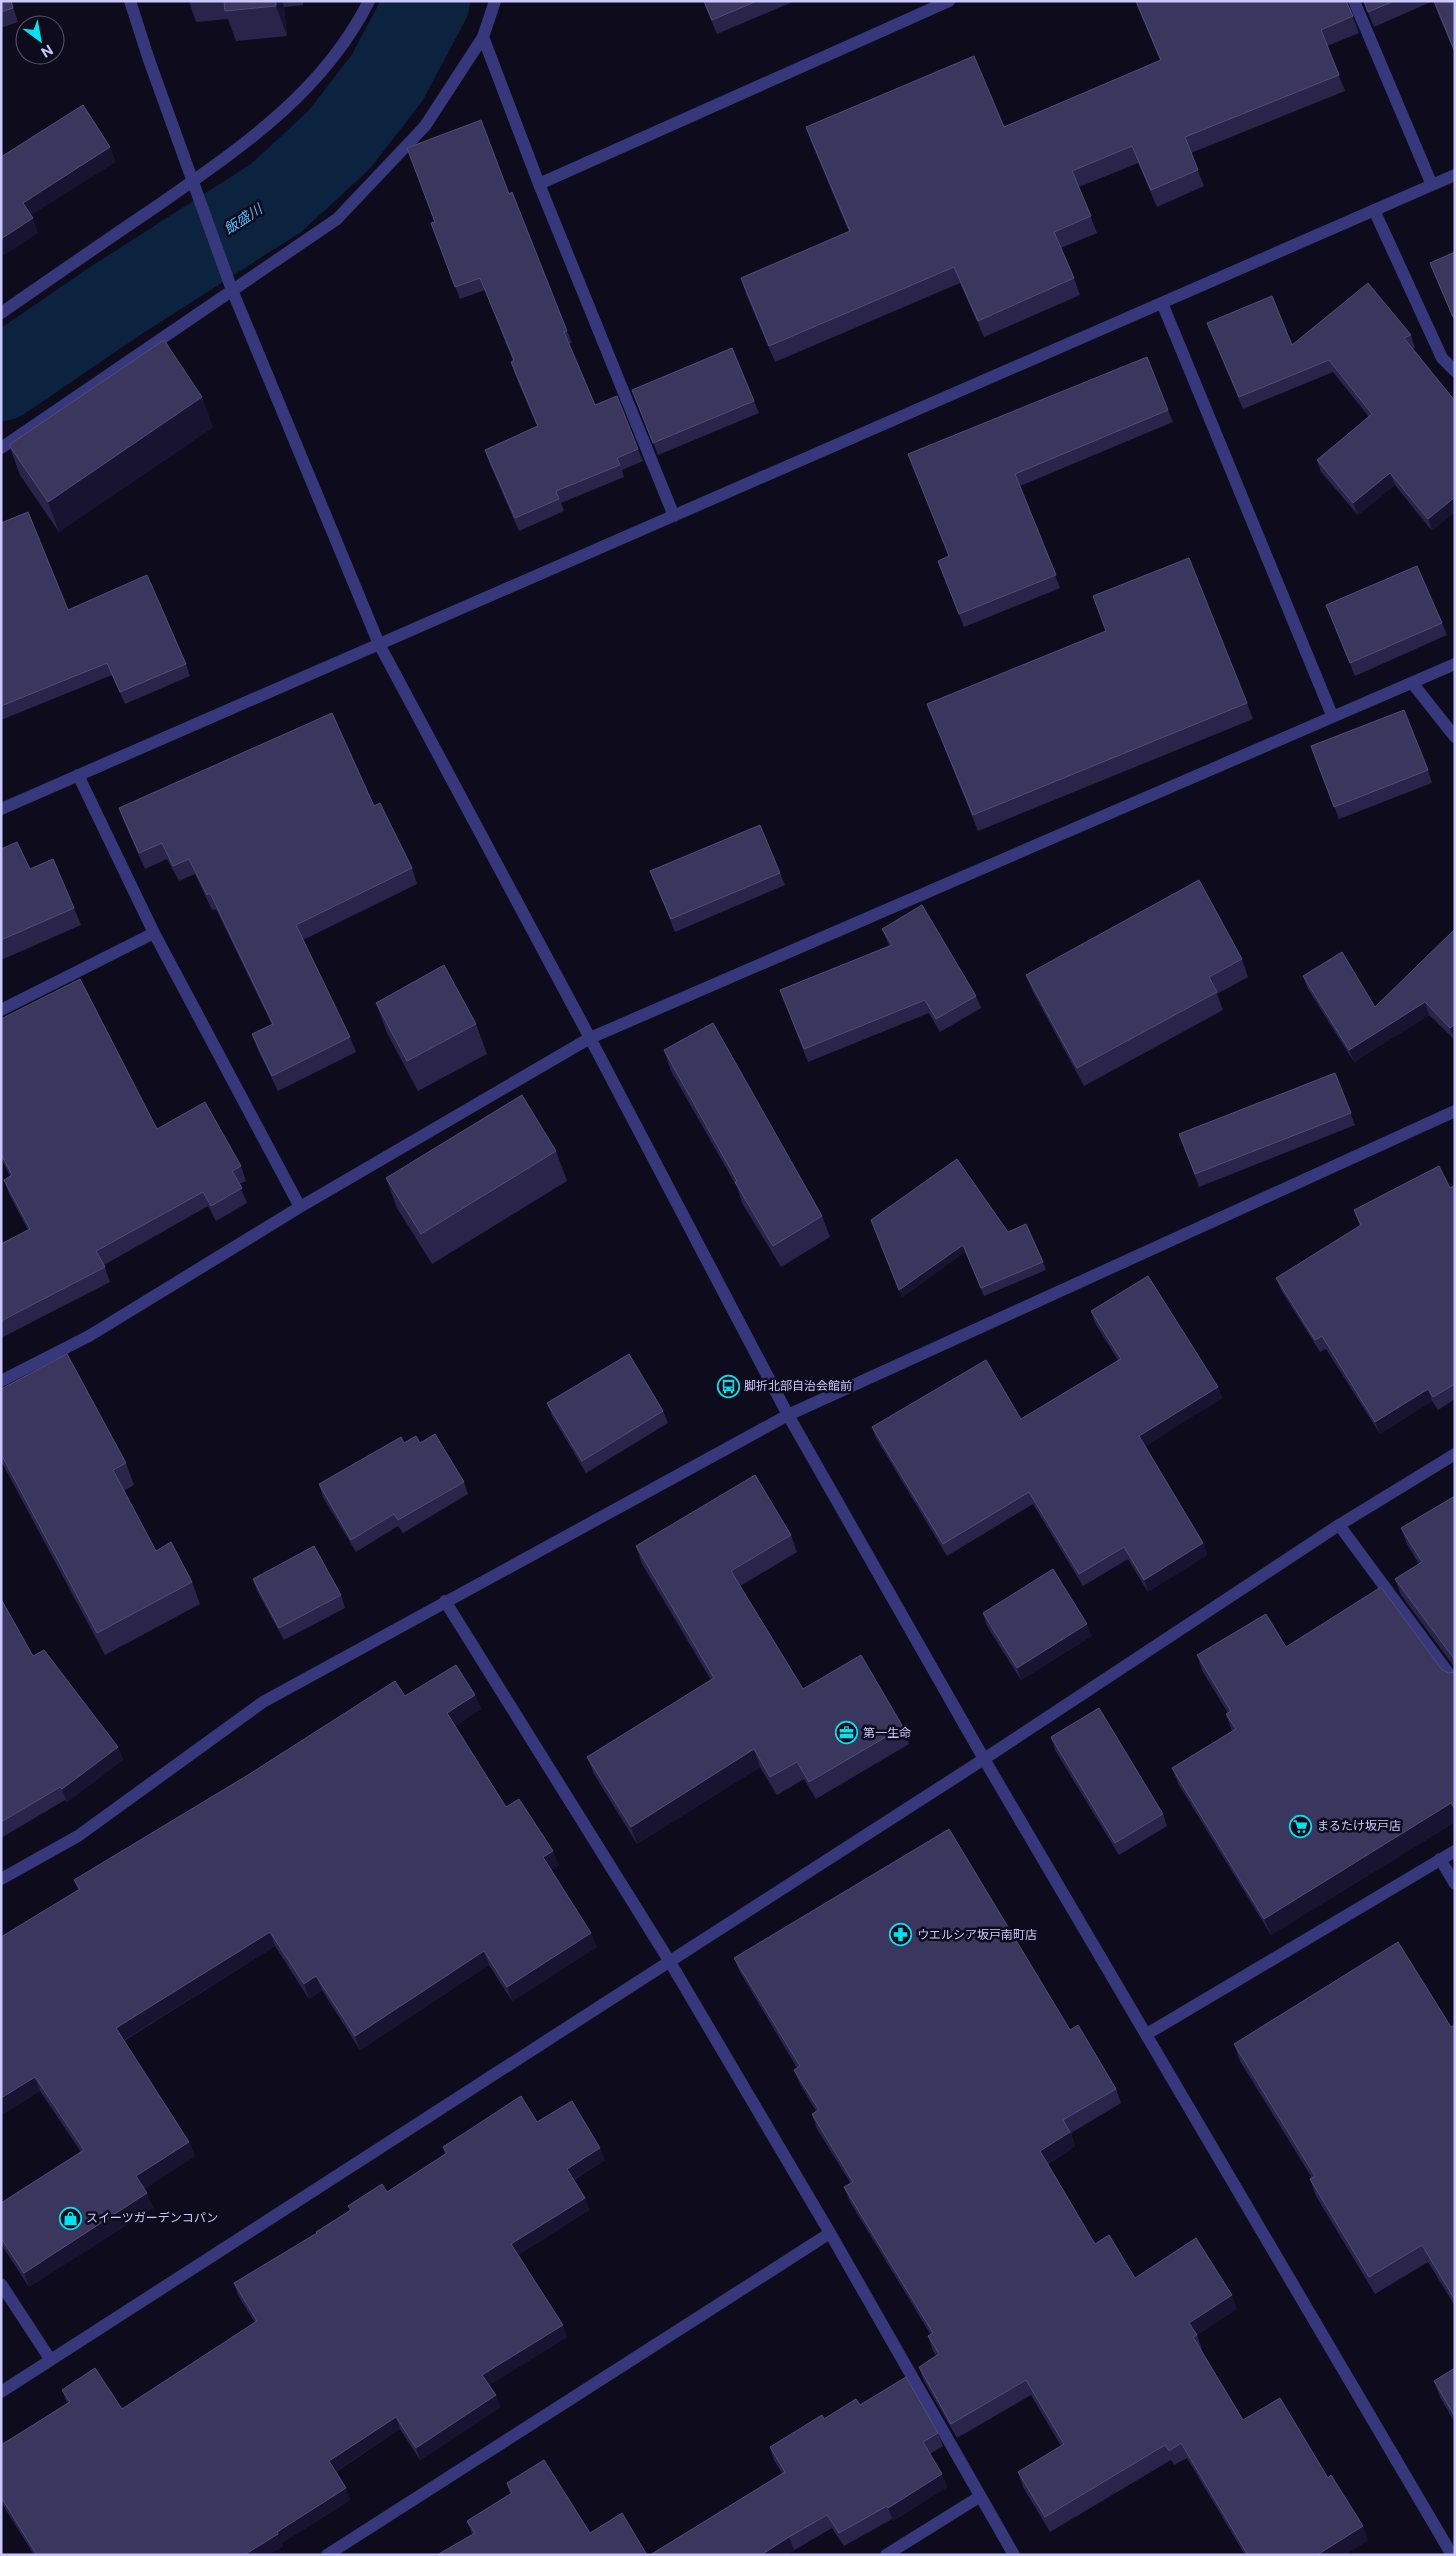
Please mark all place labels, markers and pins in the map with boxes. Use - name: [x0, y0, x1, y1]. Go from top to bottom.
- bus stop icon: 脚折北部自治会館前: [716, 1374, 740, 1398]
- place label: 脚折北部自治会館前: [744, 1379, 852, 1393]
- office icon: 第一生命: [835, 1721, 859, 1745]
- place label: 第一生命: [863, 1726, 911, 1740]
- supermarket icon: まるたけ坂戸店: [1289, 1814, 1313, 1838]
- place label: まるたけ坂戸店: [1317, 1819, 1401, 1833]
- pharmacy icon: ウエルシア坂戸南町店: [889, 1923, 913, 1947]
- place label: ウエルシア坂戸南町店: [917, 1928, 1037, 1942]
- shop icon: スイーツガーデンコパン: [58, 2206, 82, 2230]
- place label: スイーツガーデンコパン: [86, 2211, 218, 2225]

